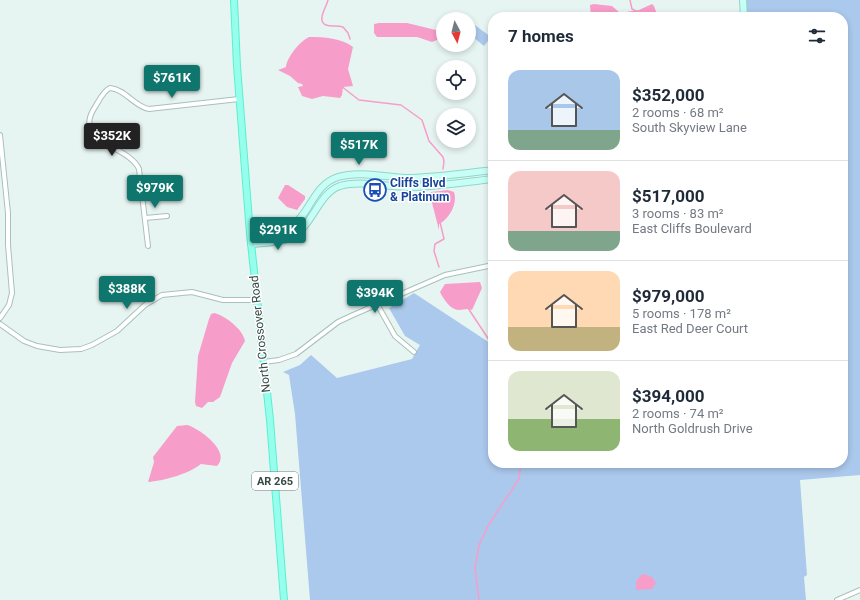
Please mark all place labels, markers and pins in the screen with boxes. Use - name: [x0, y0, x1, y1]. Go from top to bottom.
- pin: $761K: [144, 65, 200, 99]
- pin: $352K: [84, 123, 140, 157]
- pin: $517K: [331, 132, 387, 166]
- pin: $979K: [127, 175, 183, 209]
- place label: Cliffs Blvd & Platinum: [390, 176, 449, 204]
- bus stop icon: Cliffs Blvd & Platinum: [362, 177, 388, 203]
- pin: $291K: [250, 217, 306, 251]
- pin: $388K: [99, 276, 155, 310]
- pin: $394K: [347, 280, 403, 314]

